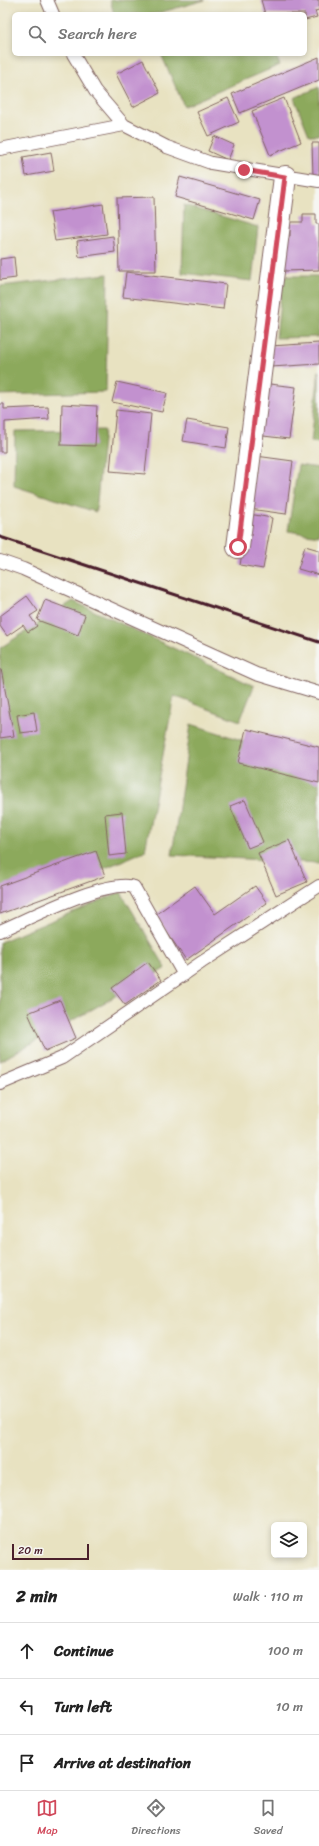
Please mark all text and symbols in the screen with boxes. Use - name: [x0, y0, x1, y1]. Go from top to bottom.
- search box: [12, 12, 307, 56]
- text: Search here: [58, 21, 137, 47]
- icon: search: [26, 23, 48, 45]
- route end: [235, 161, 253, 179]
- route start: [229, 538, 247, 556]
- map controls: [271, 1522, 307, 1558]
- button: layers: [271, 1522, 307, 1558]
- text: 20 m: [18, 1541, 43, 1560]
- scale bar: [12, 1542, 89, 1561]
- text: 2 min: [16, 1581, 57, 1611]
- text: Walk · 110 m: [233, 1585, 303, 1608]
- text: Continue: [54, 1638, 114, 1664]
- text: 100 m: [268, 1639, 303, 1662]
- icon: ahead: [16, 1640, 38, 1662]
- text: Turn left: [54, 1694, 112, 1720]
- text: 10 m: [276, 1695, 303, 1718]
- icon: left: [16, 1696, 38, 1718]
- text: Arrive at destination: [54, 1750, 191, 1776]
- icon: arrive: [16, 1752, 38, 1774]
- tab: Map: [36, 1797, 58, 1840]
- tab: Directions: [131, 1797, 181, 1840]
- tab: Saved: [254, 1797, 283, 1840]

